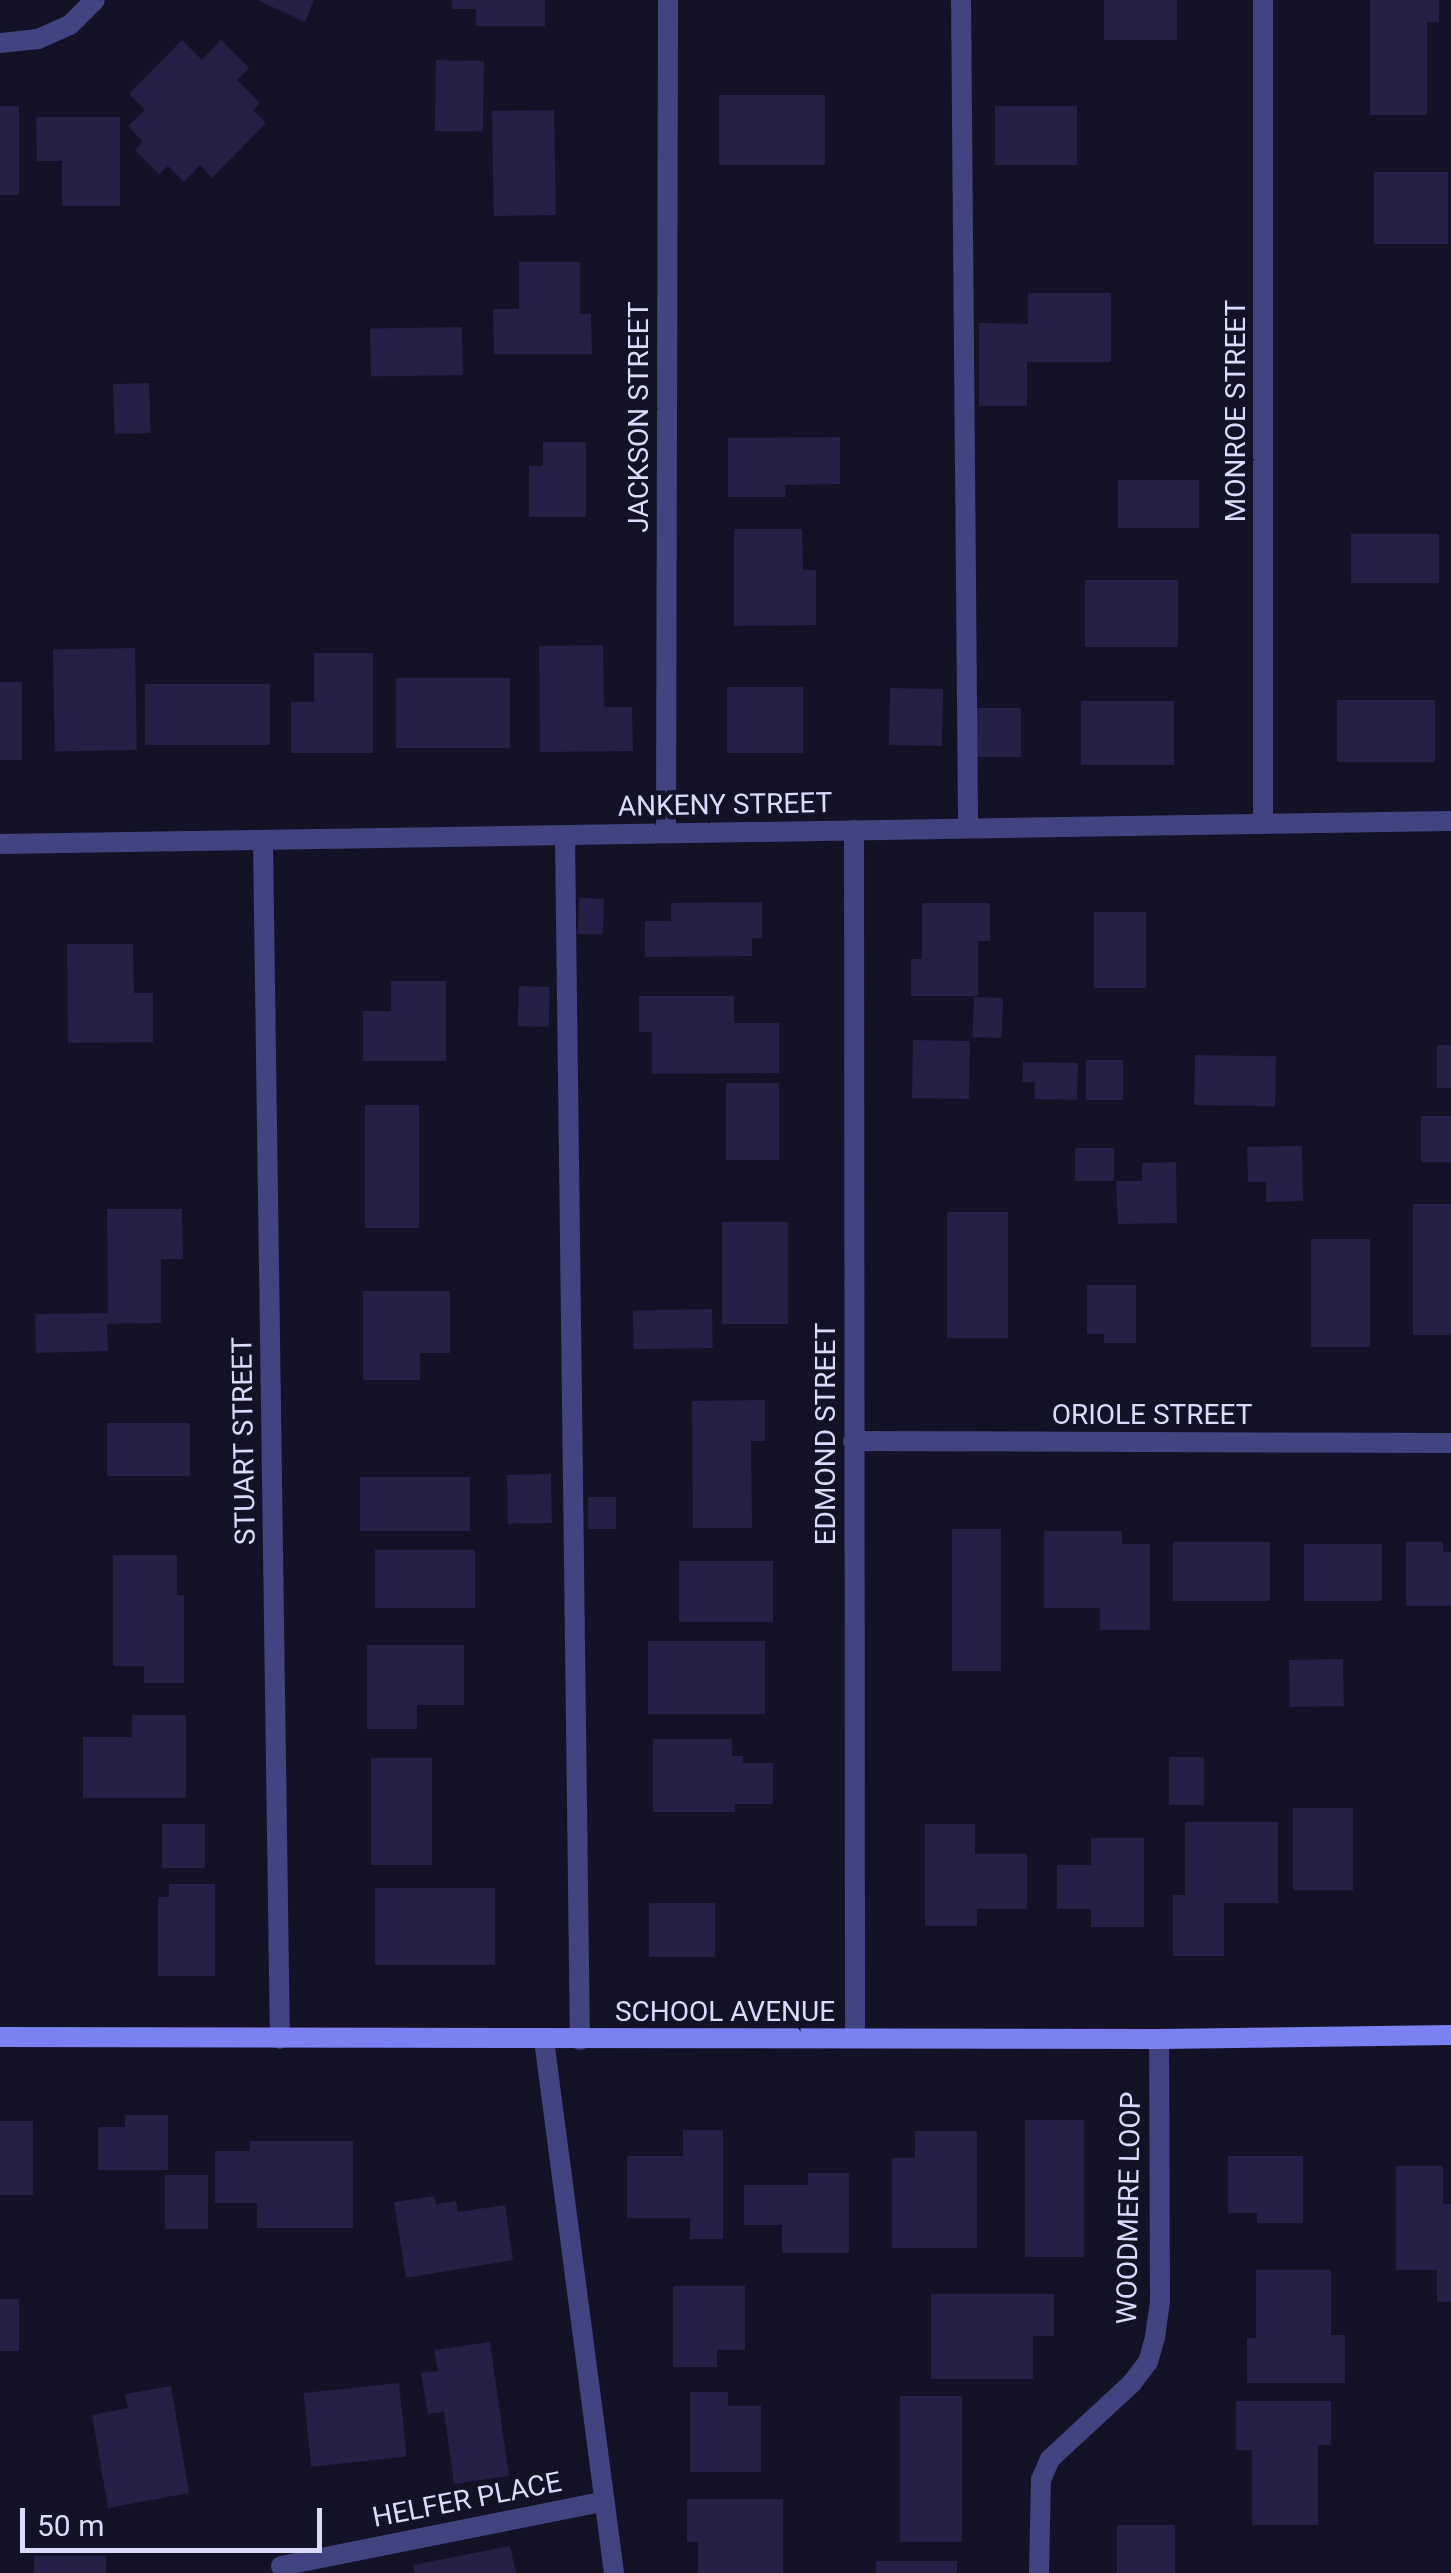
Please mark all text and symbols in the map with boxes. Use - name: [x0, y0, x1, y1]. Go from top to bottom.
- street label: MONROE STREET: [1219, 300, 1253, 522]
- street label: JACKSON STREET: [622, 301, 656, 533]
- street label: ANKENY STREET: [617, 786, 833, 824]
- street label: EDMOND STREET: [809, 1323, 843, 1545]
- street label: STUART STREET: [225, 1336, 263, 1546]
- street label: ORIOLE STREET: [1052, 1398, 1252, 1432]
- street label: SCHOOL AVENUE: [615, 1995, 835, 2029]
- street label: WOODMERE LOOP: [1110, 2091, 1148, 2325]
- street label: HELFER PLACE: [370, 2465, 564, 2535]
- scale bar: [25, 2488, 328, 2550]
- text: 50 m: [37, 2508, 104, 2543]

